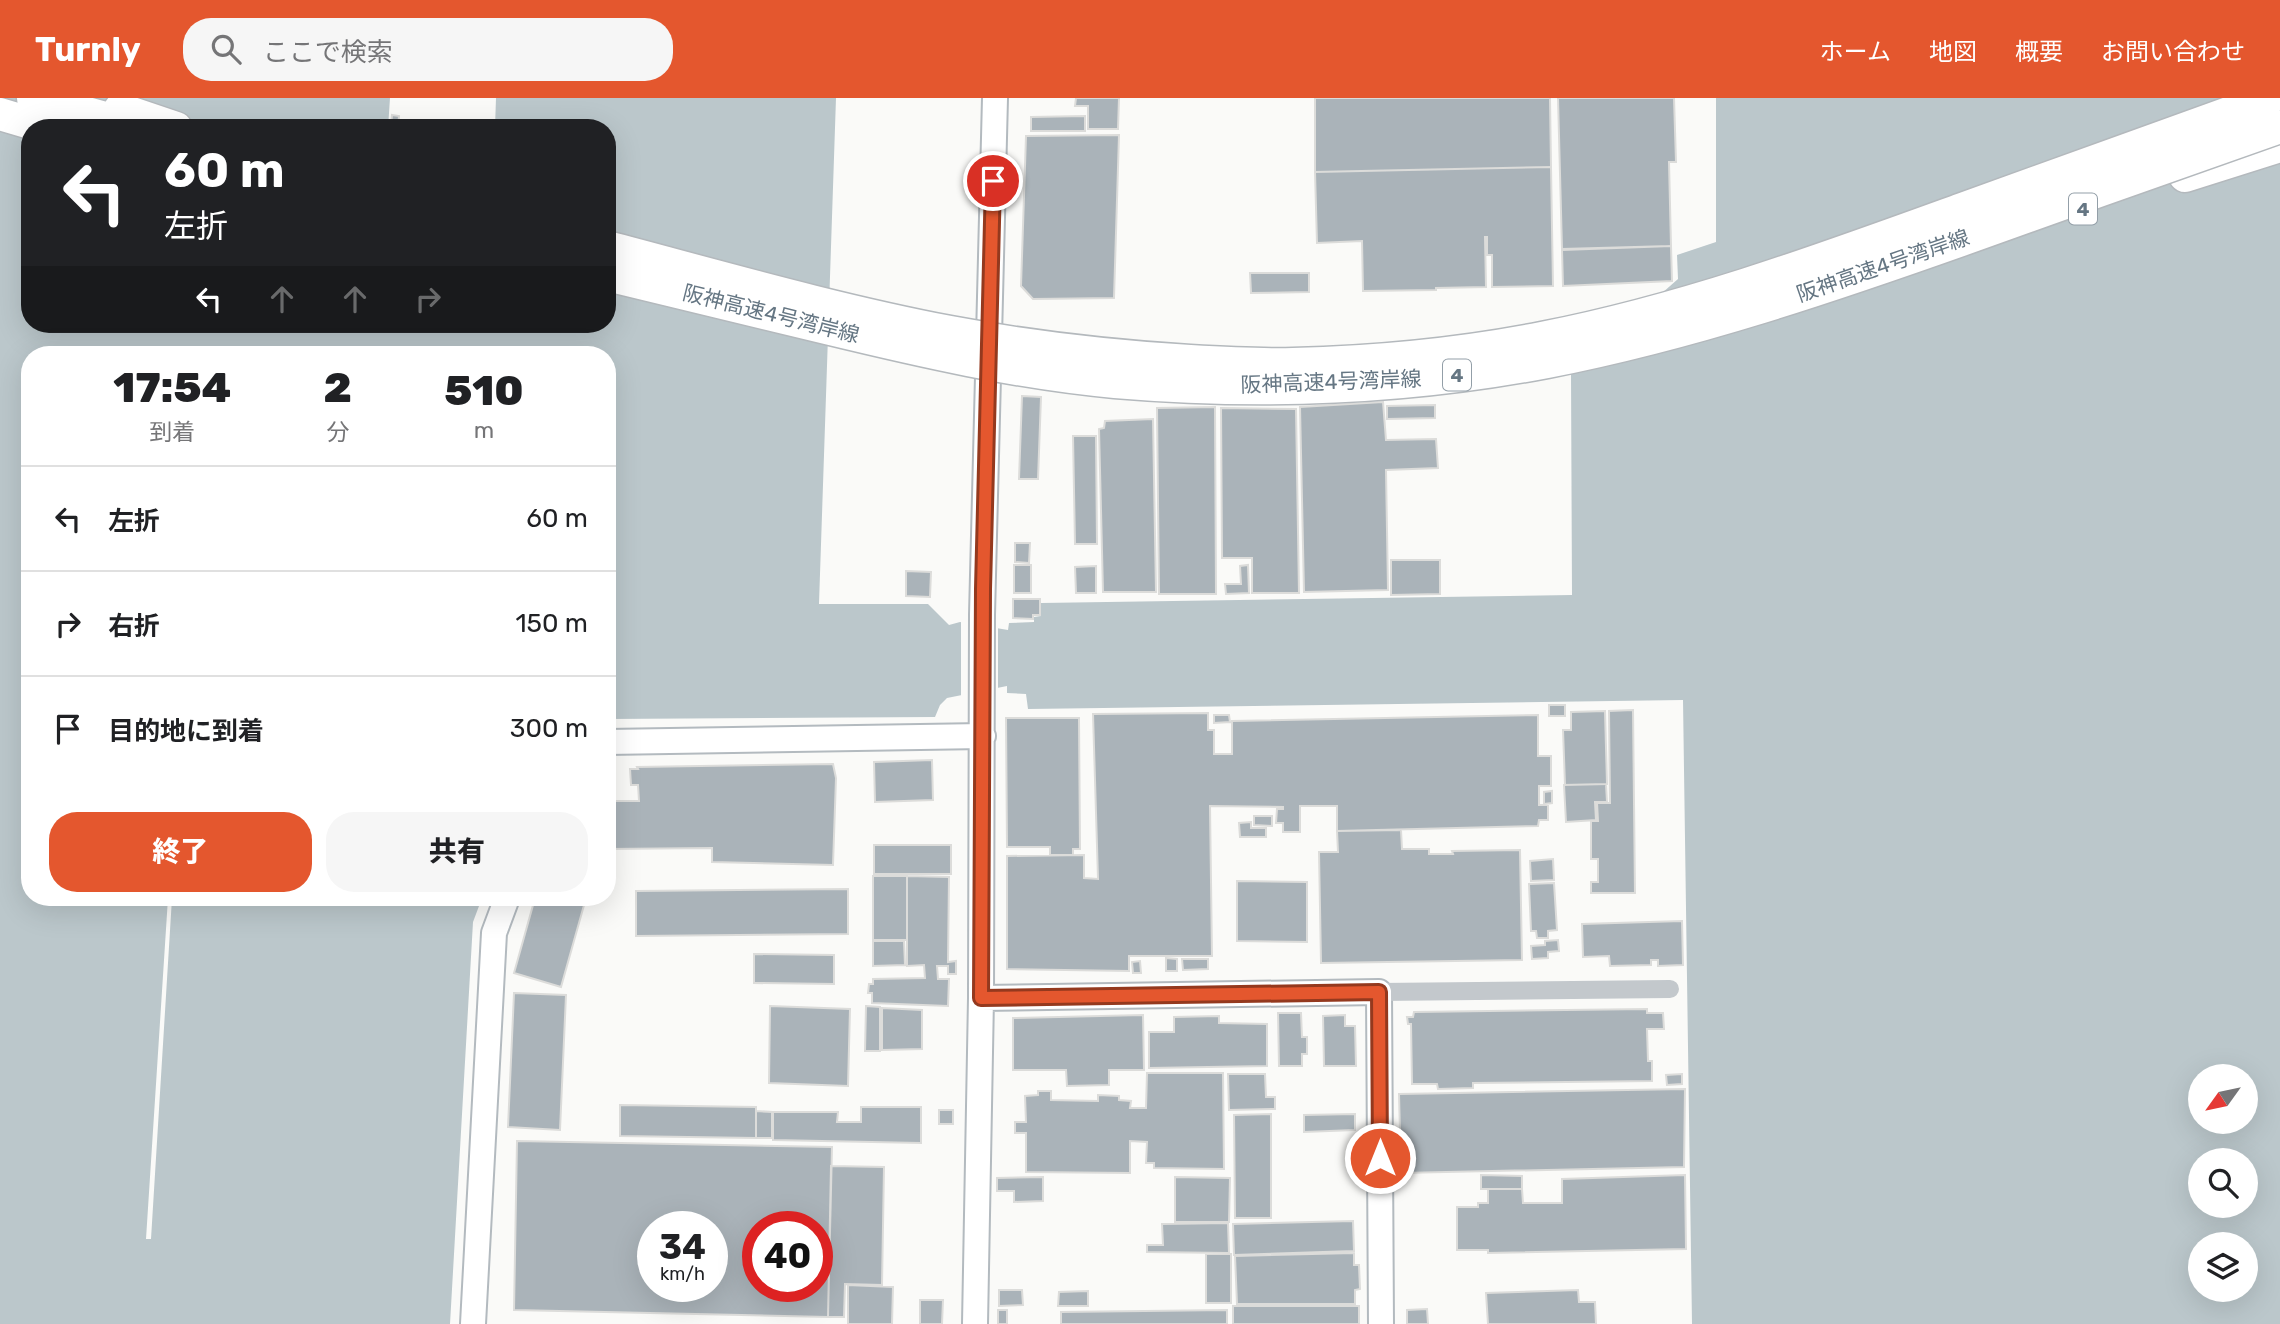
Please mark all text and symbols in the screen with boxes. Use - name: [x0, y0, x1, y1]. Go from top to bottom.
- search box: [183, 18, 673, 81]
- text: Turnly: [35, 30, 141, 69]
- icon: search: [207, 30, 245, 68]
- text: ここで検索: [263, 37, 393, 68]
- text: ホーム: [1820, 38, 1891, 66]
- text: 地図: [1929, 38, 1977, 66]
- text: 概要: [2015, 38, 2063, 66]
- text: お問い合わせ: [2101, 38, 2245, 66]
- text: 60 m: [164, 141, 285, 199]
- icon: left: [49, 147, 140, 238]
- pin: [963, 151, 1023, 211]
- icon: arrive: [974, 162, 1012, 200]
- road number: 4: [2069, 194, 2097, 225]
- text: 左折: [164, 207, 228, 245]
- street label: 阪神高速4号湾岸線: [1793, 224, 1972, 307]
- street label: 阪神高速4号湾岸線: [680, 279, 862, 348]
- icon: left: [190, 280, 228, 318]
- icon: ahead: [263, 280, 301, 318]
- icon: ahead: [336, 280, 374, 318]
- icon: right: [409, 280, 447, 318]
- road number: 4: [1443, 360, 1471, 390]
- text: 17:54: [113, 363, 231, 413]
- text: 2: [324, 363, 352, 413]
- text: 510: [444, 366, 524, 416]
- street label: 阪神高速4号湾岸線: [1240, 366, 1422, 397]
- text: m: [474, 416, 494, 444]
- text: 到着: [149, 418, 195, 446]
- text: 分: [326, 418, 349, 446]
- icon: left: [49, 500, 87, 538]
- text: 60 m: [526, 503, 588, 534]
- text: 左折: [108, 506, 160, 537]
- icon: right: [49, 605, 87, 643]
- text: 150 m: [515, 608, 588, 639]
- text: 右折: [108, 611, 160, 642]
- icon: arrive: [49, 710, 87, 748]
- text: 300 m: [510, 713, 588, 744]
- text: 目的地に到着: [108, 716, 264, 747]
- button: 終了: [49, 812, 312, 892]
- button: 共有: [326, 812, 588, 892]
- north arrow: [2188, 1064, 2258, 1134]
- map controls: [2188, 1064, 2258, 1302]
- position arrow: [1343, 1121, 1417, 1195]
- button: search: [2188, 1148, 2258, 1218]
- speed limit sign: 40: [742, 1211, 833, 1302]
- text: 34: [659, 1226, 706, 1268]
- button: layers: [2188, 1232, 2258, 1302]
- text: km/h: [660, 1263, 705, 1285]

